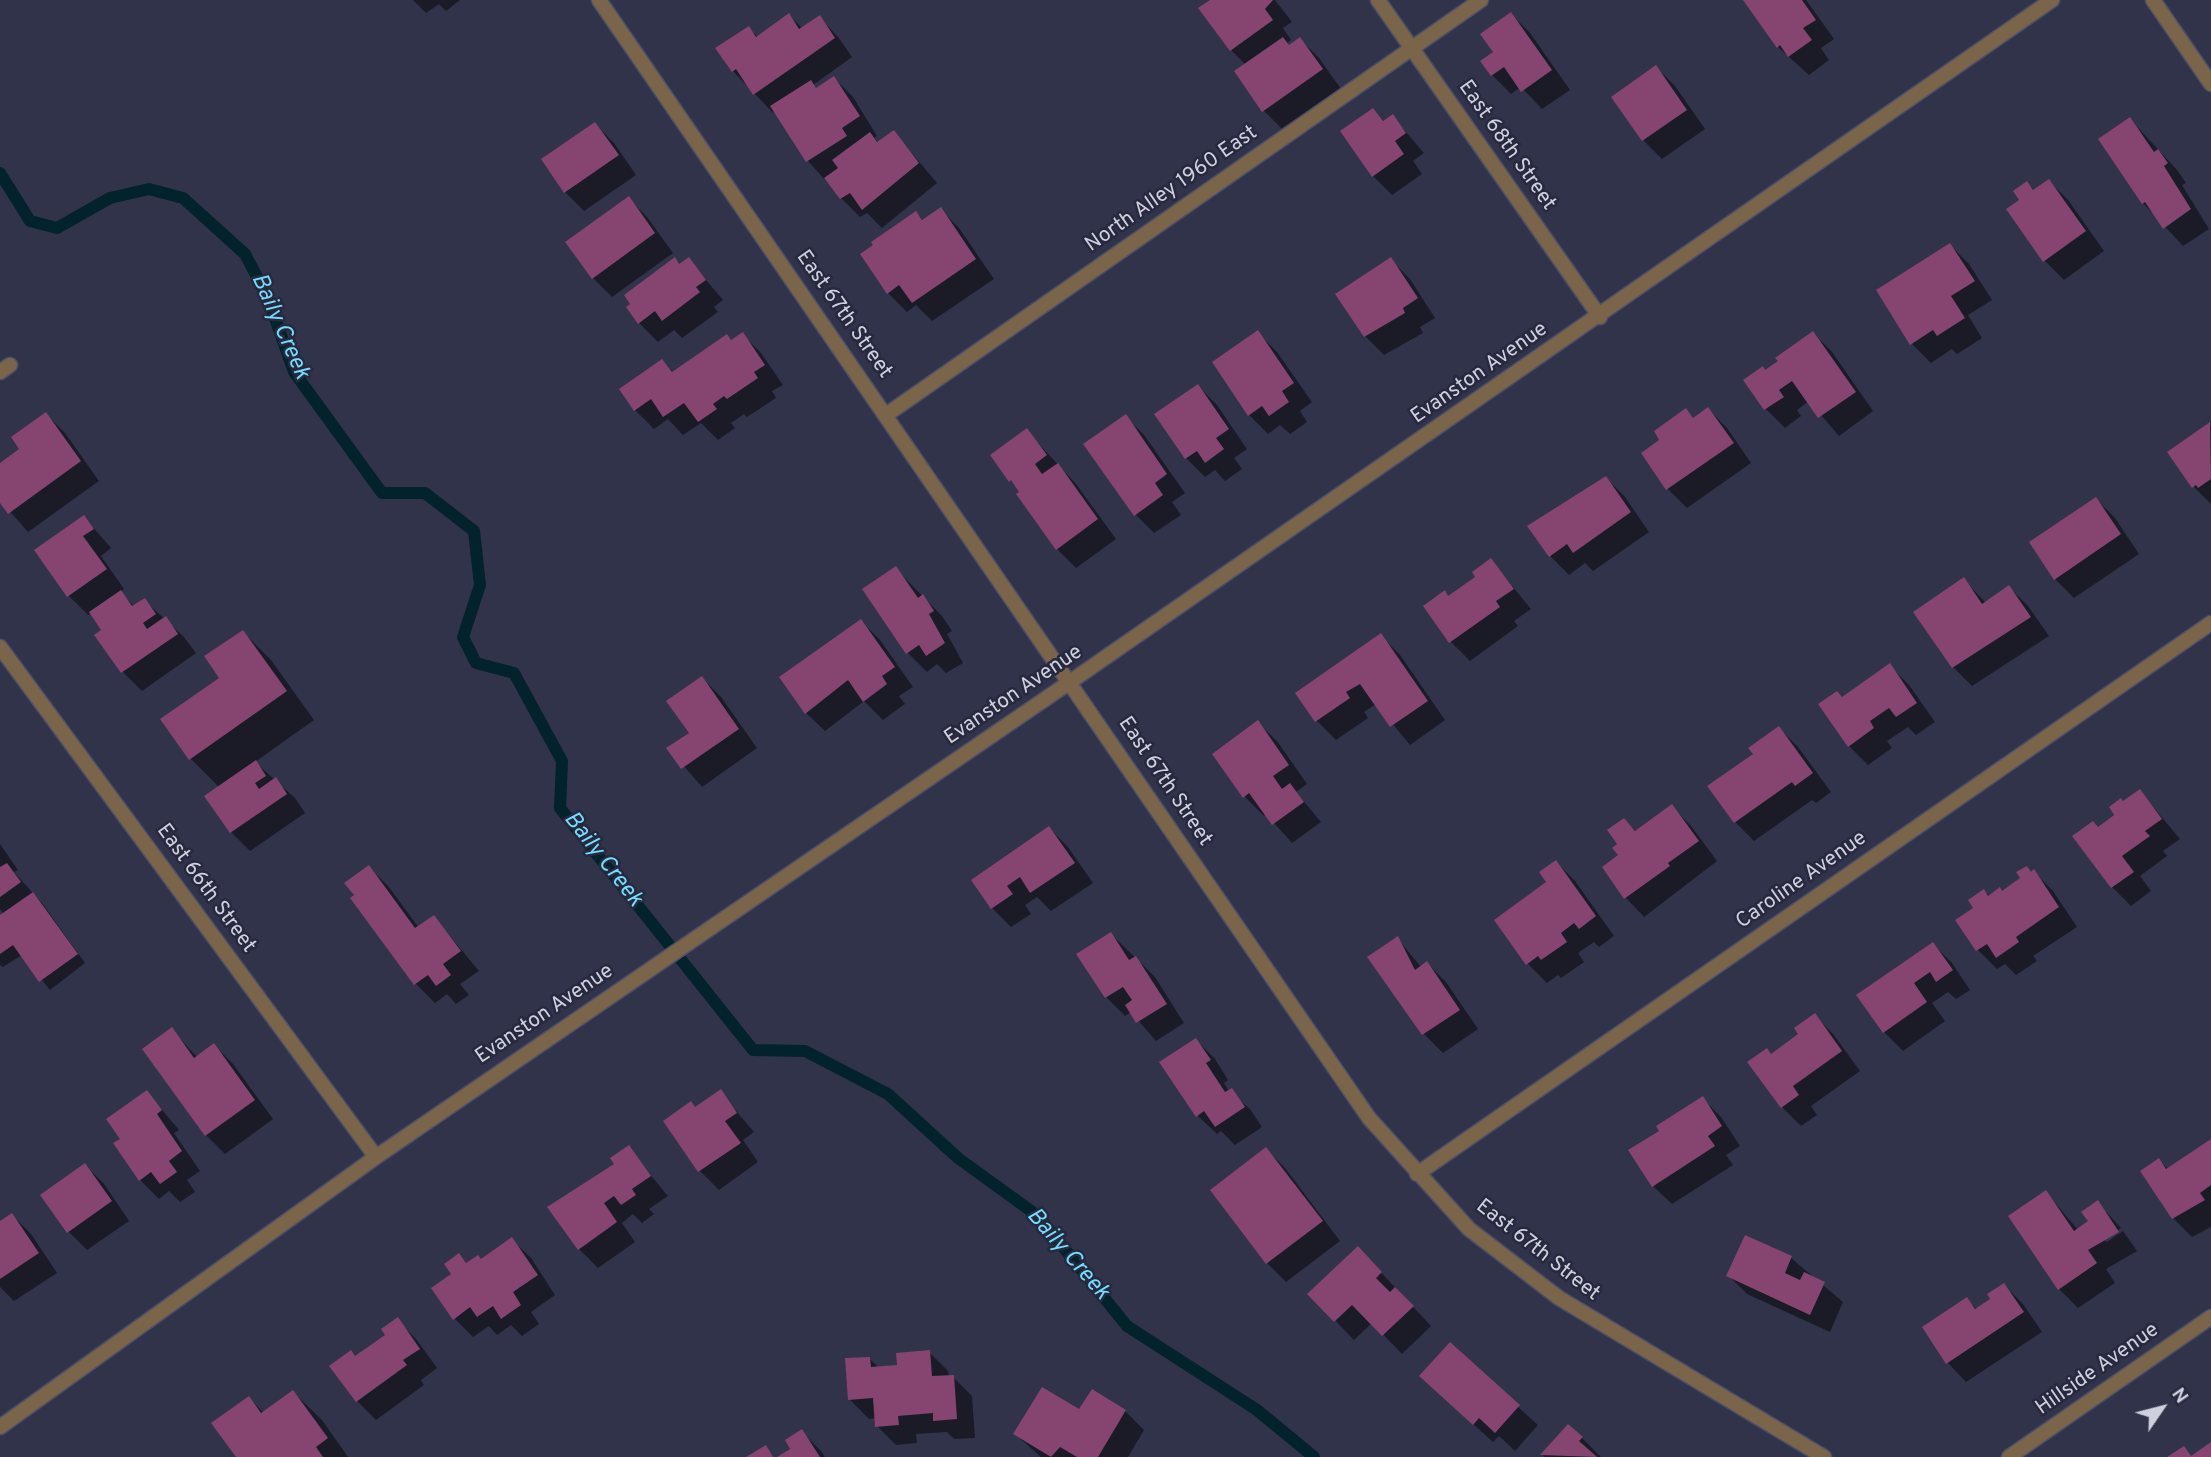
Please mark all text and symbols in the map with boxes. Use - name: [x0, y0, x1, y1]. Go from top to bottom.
- street label: East 68th Street: [1452, 76, 1560, 216]
- street label: North Alley 1960 East: [1081, 121, 1263, 259]
- street label: East 67th Street: [789, 246, 897, 384]
- water label: Baily Creek: [243, 270, 315, 384]
- street label: Evanston Avenue: [1407, 318, 1553, 430]
- street label: Evanston Avenue: [940, 641, 1088, 751]
- street label: East 67th Street: [1111, 713, 1217, 851]
- water label: Baily Creek: [556, 807, 648, 913]
- street label: East 66th Street: [150, 820, 260, 958]
- street label: Caroline Avenue: [1732, 827, 1872, 935]
- street label: Evanston Avenue: [471, 960, 619, 1070]
- street label: East 67th Street: [1470, 1195, 1604, 1307]
- water label: Baily Creek: [1020, 1203, 1114, 1307]
- street label: Hillside Avenue: [2032, 1318, 2164, 1422]
- north arrow: [2127, 1373, 2197, 1443]
- text: N: [2165, 1383, 2193, 1408]

